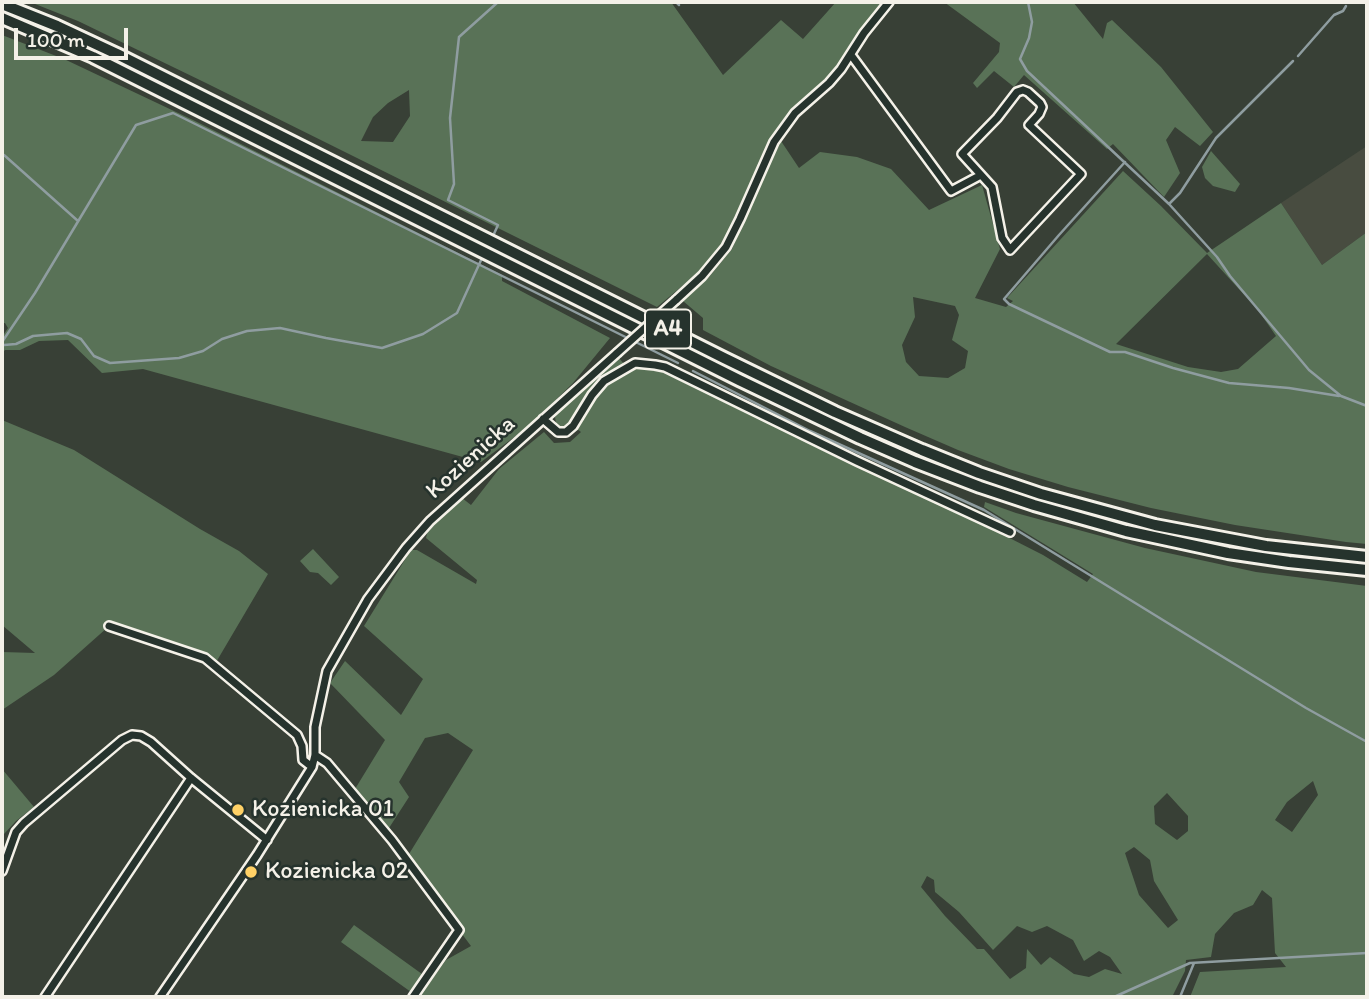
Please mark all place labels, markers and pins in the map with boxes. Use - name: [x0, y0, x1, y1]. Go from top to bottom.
- place label: Kozienicka 01: [252, 796, 394, 824]
- marker: Kozienicka 01: [230, 802, 246, 818]
- place label: Kozienicka 02: [265, 858, 408, 886]
- marker: Kozienicka 02: [243, 864, 259, 880]

